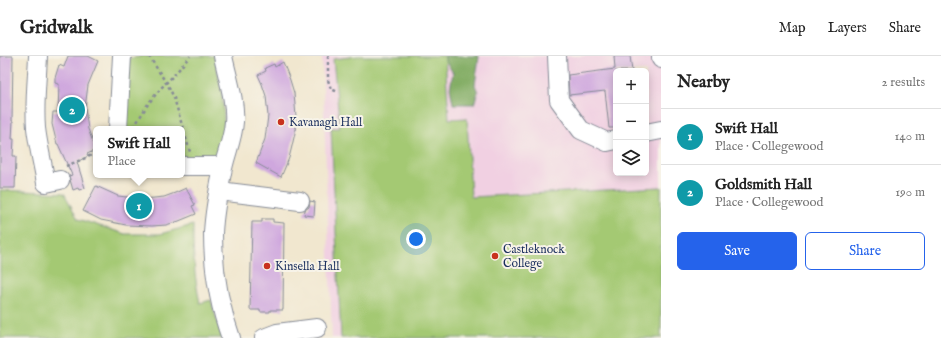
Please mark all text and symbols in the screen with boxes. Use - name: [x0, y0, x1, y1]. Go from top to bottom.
- text: Gridwalk: [20, 16, 93, 40]
- text: Map: [779, 19, 806, 37]
- text: Layers: [828, 19, 867, 37]
- text: Share: [889, 19, 921, 37]
- map controls: [613, 68, 649, 176]
- button: +: [613, 68, 649, 104]
- text: Nearby: [677, 72, 730, 93]
- text: 2 results: [881, 74, 925, 91]
- pin: 2: [59, 95, 85, 125]
- button: −: [613, 104, 649, 140]
- place label: Kavanagh Hall: [289, 115, 363, 130]
- marker: Kavanagh Hall: [276, 117, 286, 127]
- text: Swift Hall: [715, 119, 778, 138]
- popup: [93, 126, 185, 178]
- text: 1: [688, 128, 692, 145]
- text: 140 m: [895, 128, 925, 145]
- text: Swift Hall: [108, 134, 170, 153]
- text: Place · Collegewood: [715, 138, 823, 155]
- button: layers: [613, 140, 649, 176]
- text: Place: [108, 153, 136, 170]
- text: Goldsmith Hall: [715, 175, 812, 194]
- text: 2: [687, 184, 693, 201]
- text: 190 m: [895, 184, 925, 201]
- pin: 1: [126, 191, 152, 221]
- text: Place · Collegewood: [715, 194, 823, 211]
- your location: [406, 229, 426, 249]
- button: Save: [677, 232, 797, 270]
- button: Share: [805, 232, 925, 270]
- place label: Castleknock College: [503, 242, 565, 271]
- marker: Castleknock College: [490, 251, 500, 261]
- place label: Kinsella Hall: [275, 259, 340, 274]
- marker: Kinsella Hall: [262, 261, 272, 271]

